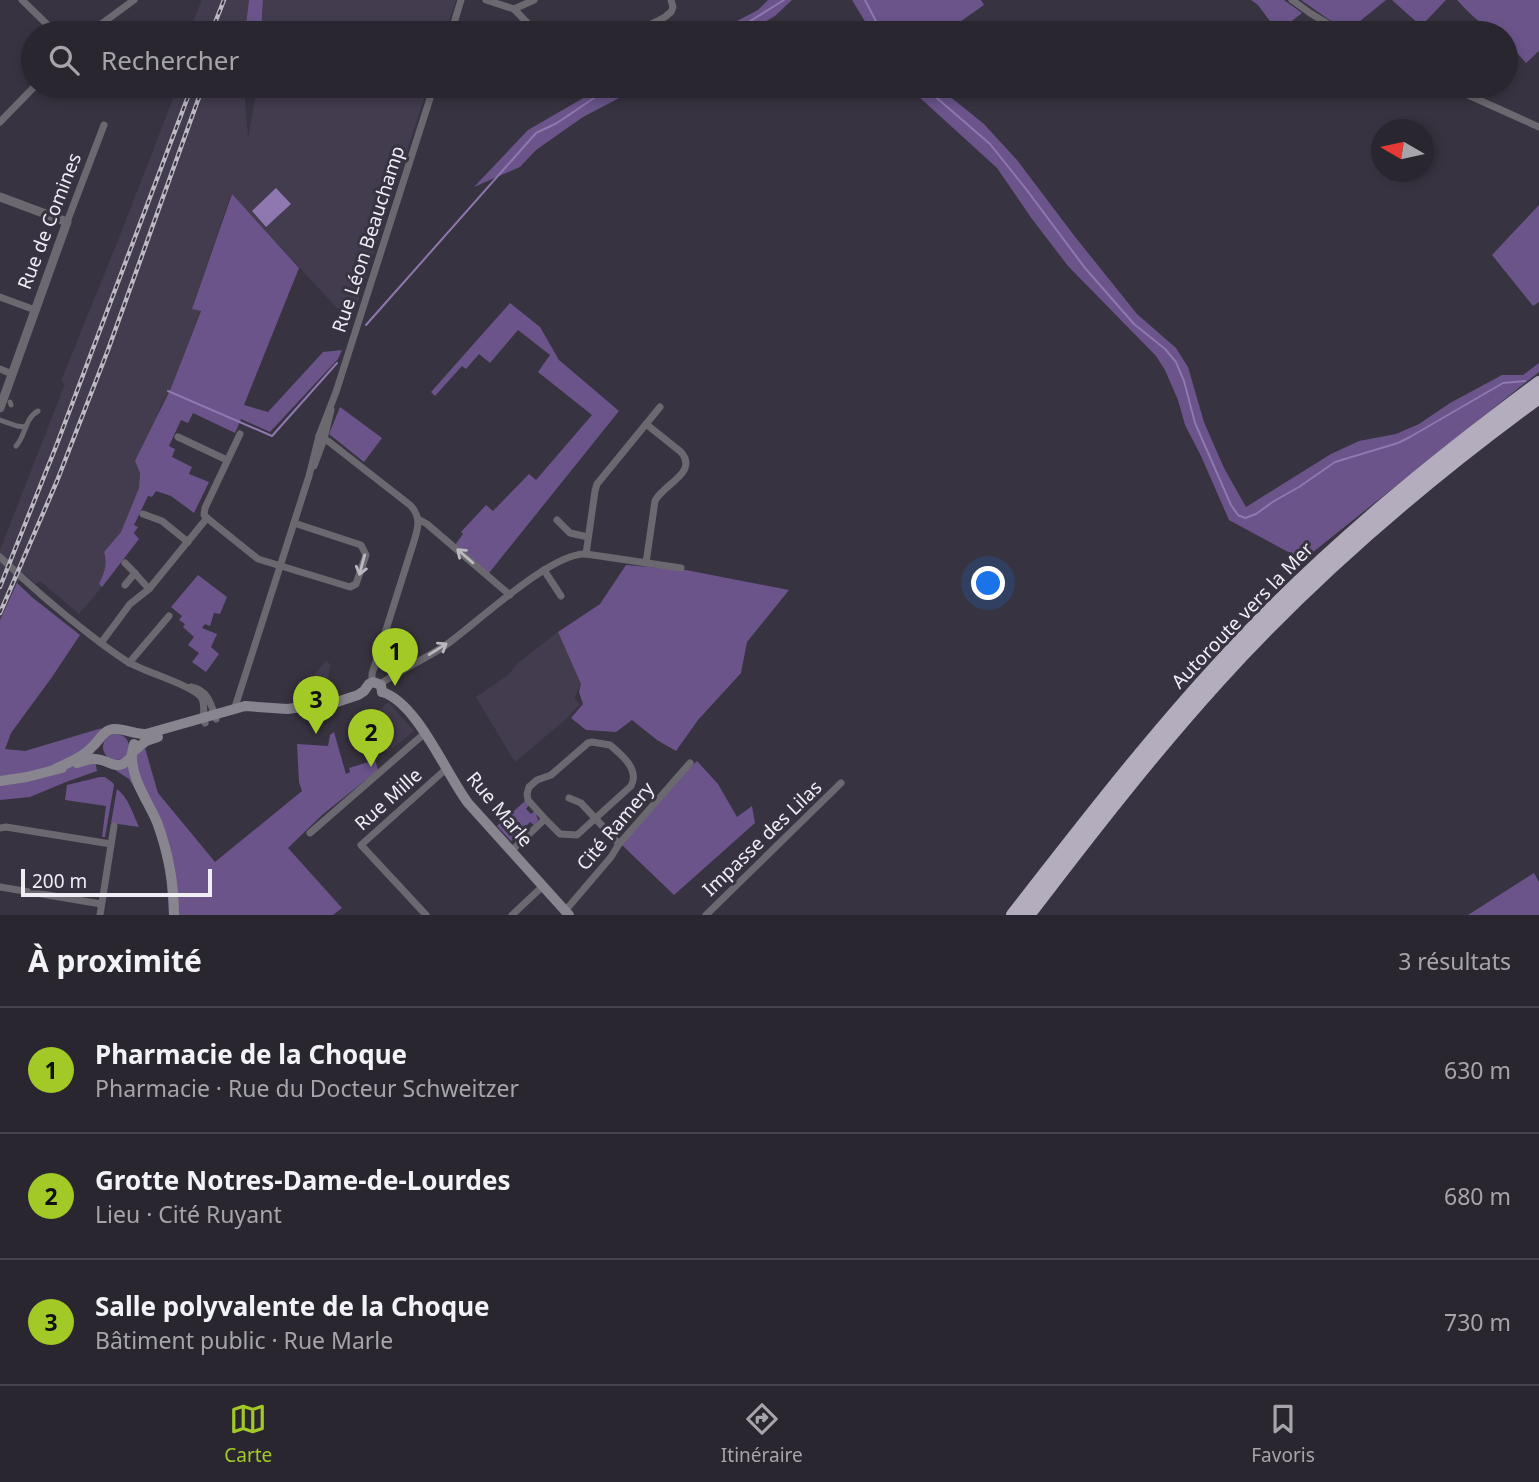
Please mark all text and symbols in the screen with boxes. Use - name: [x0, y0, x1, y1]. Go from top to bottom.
- search box: [21, 21, 1518, 98]
- icon: search: [45, 41, 83, 79]
- text: Rechercher: [101, 42, 239, 78]
- north arrow: [1371, 119, 1434, 182]
- street label: Rue Léon Beauchamp: [326, 142, 410, 336]
- street label: Rue de Comines: [11, 149, 87, 293]
- street label: Autoroute vers la Mer: [1165, 536, 1319, 694]
- one-way arrow: [456, 548, 474, 564]
- one-way arrow: [355, 554, 368, 576]
- your location: [971, 566, 1005, 600]
- pin: 1: [372, 628, 418, 686]
- one-way arrow: [428, 642, 448, 656]
- pin: 3: [293, 676, 339, 734]
- pin: 2: [348, 709, 394, 767]
- street label: Rue Mille: [349, 762, 427, 836]
- street label: Rue Marle: [461, 766, 539, 852]
- street label: Impasse des Lilas: [697, 774, 827, 902]
- street label: Cité Ramery: [570, 776, 660, 876]
- scale bar: [21, 866, 212, 898]
- text: 200 m: [32, 868, 87, 894]
- text: À proximité: [28, 940, 202, 981]
- text: 3 résultats: [1398, 945, 1511, 977]
- text: Pharmacie de la Choque: [95, 1036, 407, 1072]
- text: 1: [44, 1054, 58, 1086]
- text: 630 m: [1444, 1054, 1511, 1086]
- text: Pharmacie · Rue du Docteur Schweitzer: [95, 1072, 519, 1104]
- text: Grotte Notres-Dame-de-Lourdes: [95, 1162, 511, 1198]
- text: 2: [44, 1180, 58, 1212]
- text: 680 m: [1444, 1180, 1511, 1212]
- text: Lieu · Cité Ruyant: [95, 1198, 282, 1230]
- text: Salle polyvalente de la Choque: [95, 1288, 490, 1324]
- text: 3: [44, 1306, 58, 1338]
- text: 730 m: [1444, 1306, 1511, 1338]
- text: Bâtiment public · Rue Marle: [95, 1324, 393, 1356]
- tab: Carte: [224, 1400, 272, 1468]
- tab: Itinéraire: [721, 1400, 803, 1468]
- tab: Favoris: [1251, 1400, 1315, 1468]

